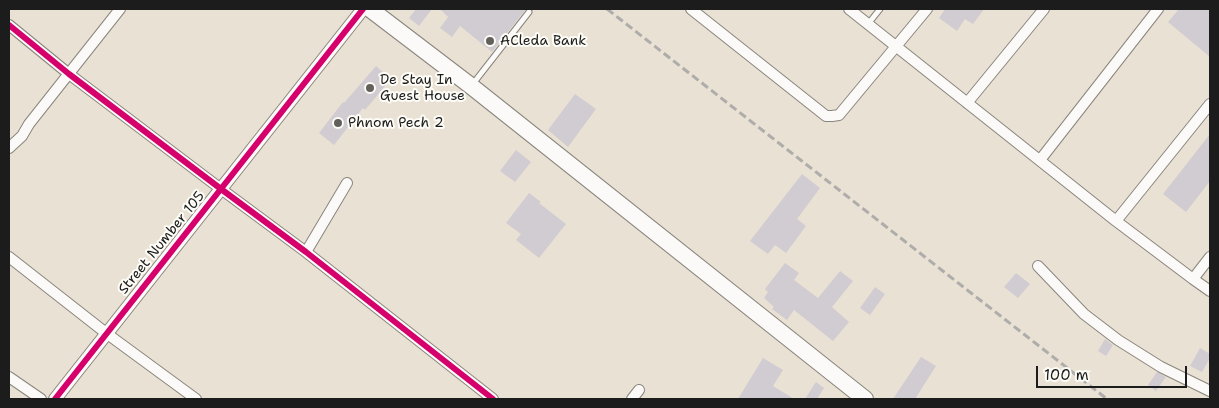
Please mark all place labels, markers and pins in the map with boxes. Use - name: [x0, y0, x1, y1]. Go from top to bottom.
- place label: ACleda Bank: [500, 33, 586, 49]
- marker: ACleda Bank: [484, 35, 496, 47]
- place label: De Stay In Guest House: [380, 72, 465, 104]
- marker: De Stay In Guest House: [364, 82, 376, 94]
- place label: Phnom Pech 2: [348, 115, 444, 131]
- marker: Phnom Pech 2: [332, 117, 344, 129]

